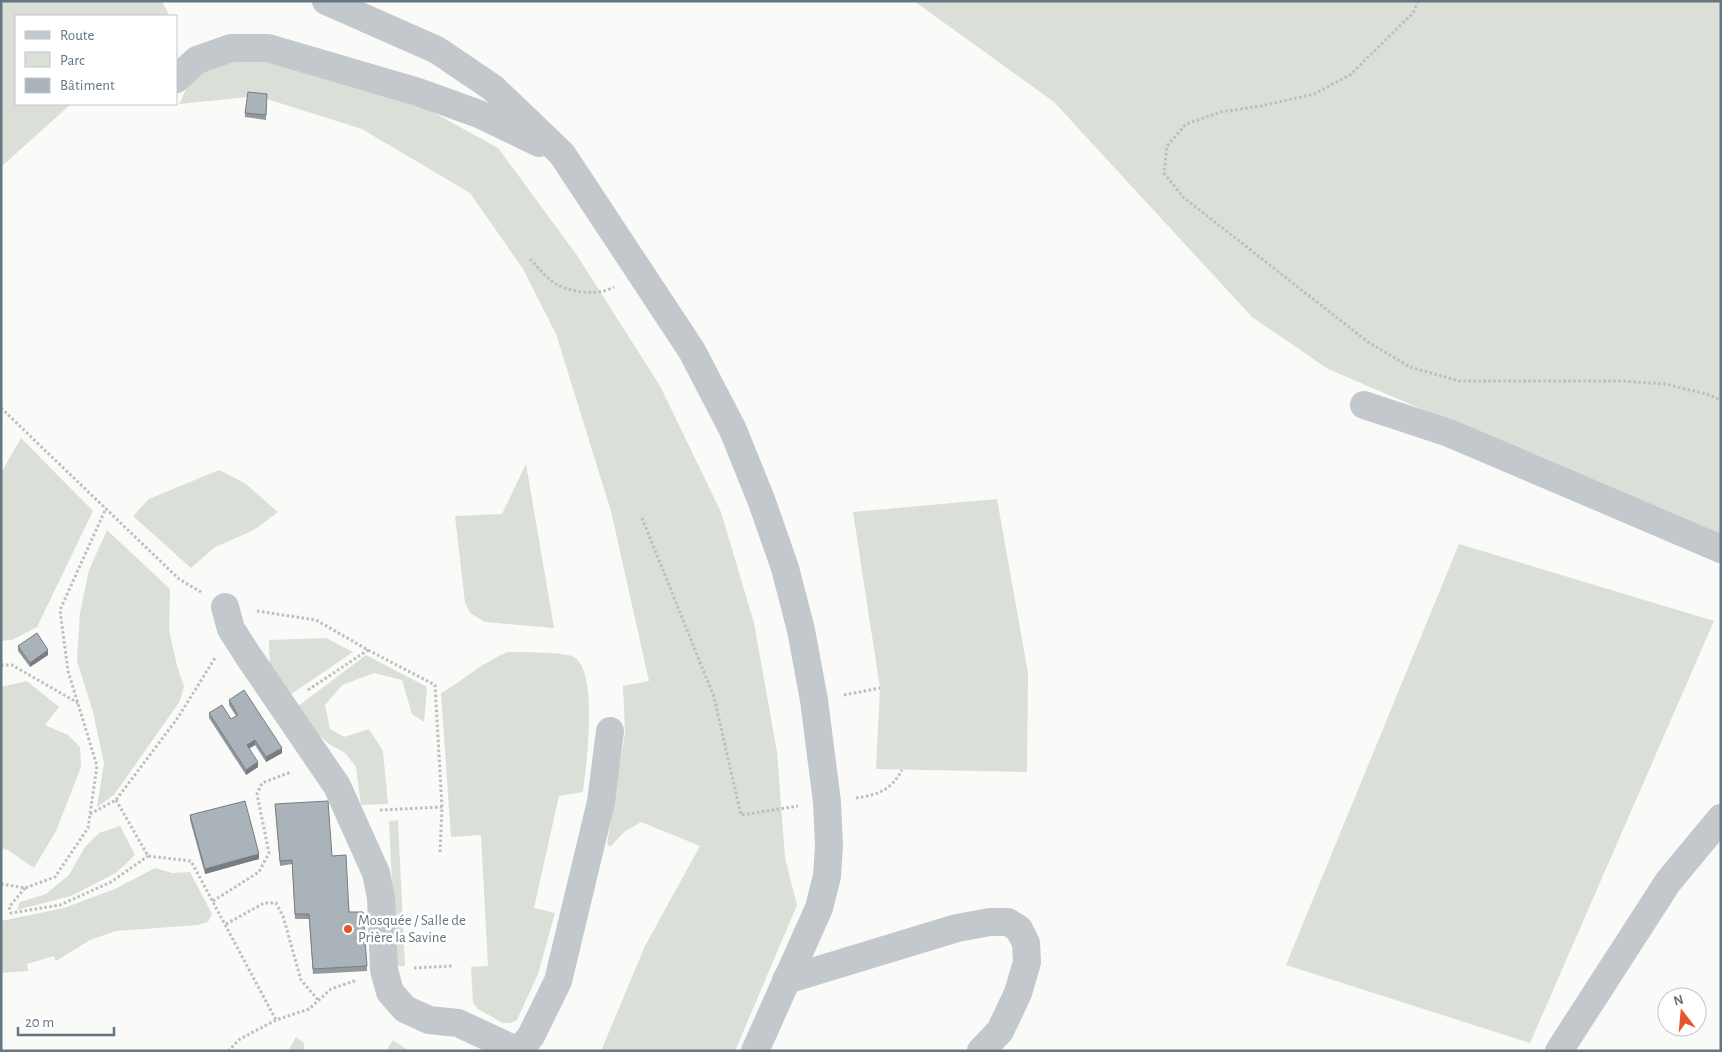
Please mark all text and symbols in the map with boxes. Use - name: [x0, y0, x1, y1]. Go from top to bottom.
- legend: [15, 15, 178, 105]
- text: Route: [60, 28, 94, 43]
- text: Parc: [60, 53, 85, 68]
- text: Bâtiment: [60, 78, 115, 93]
- place label: Mosquée / Salle de Prière la Savine: [358, 913, 466, 945]
- marker: Mosquée / Salle de Prière la Savine: [342, 923, 354, 935]
- north arrow: [1657, 987, 1707, 1037]
- text: N: [1672, 992, 1685, 1009]
- scale bar: [18, 1004, 114, 1036]
- text: 20 m: [25, 1015, 54, 1030]

